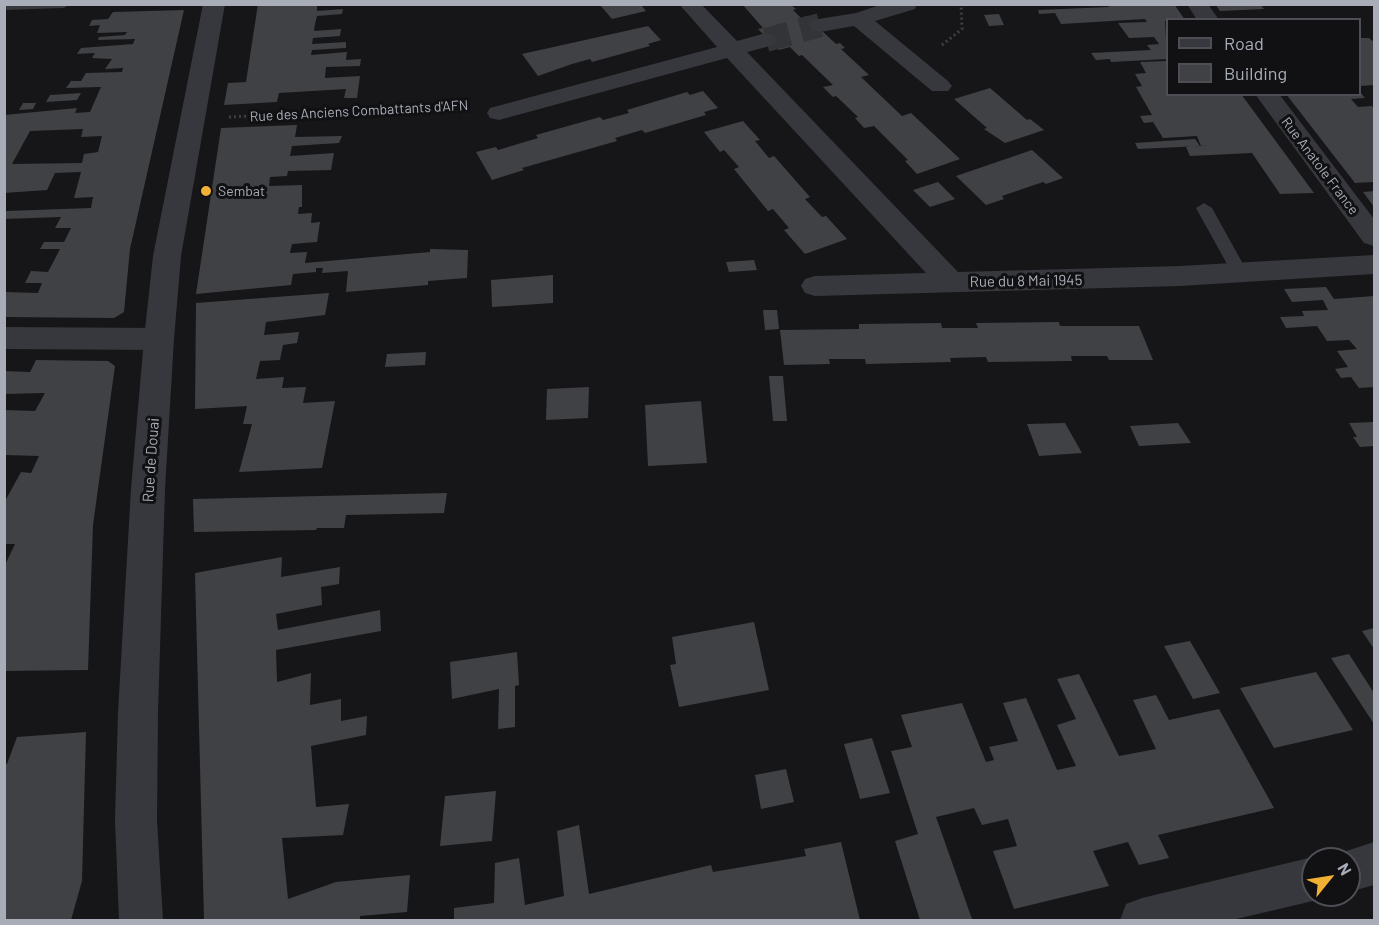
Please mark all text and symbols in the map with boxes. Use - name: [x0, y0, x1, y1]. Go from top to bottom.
- legend: [1166, 18, 1361, 96]
- text: Road: [1224, 32, 1264, 54]
- text: Building: [1224, 62, 1287, 84]
- street label: Rue des Anciens Combattants d'AFN: [249, 97, 469, 125]
- street label: Rue Anatole France: [1278, 114, 1362, 218]
- place label: Sembat: [218, 183, 265, 199]
- marker: Sembat: [199, 184, 213, 198]
- street label: Rue du 8 Mai 1945: [970, 271, 1082, 291]
- street label: Rue de Douai: [139, 417, 163, 503]
- north arrow: [1301, 847, 1361, 907]
- text: N: [1334, 859, 1356, 878]

